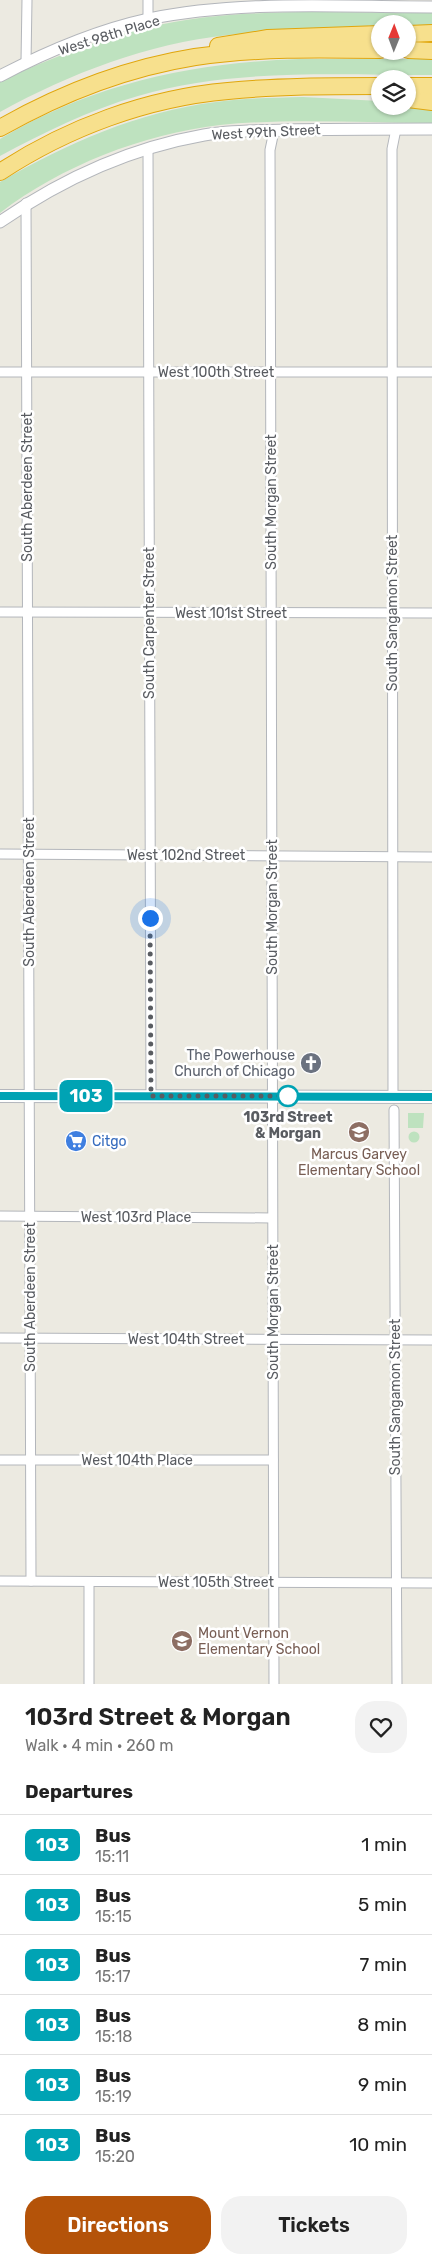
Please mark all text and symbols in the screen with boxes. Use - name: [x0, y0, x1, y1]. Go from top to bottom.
- street label: West 98th Place: [56, 12, 162, 59]
- north arrow: [371, 15, 416, 60]
- map controls: [371, 15, 416, 115]
- button: layers: [371, 70, 416, 115]
- street label: West 99th Street: [211, 121, 322, 144]
- street label: West 100th Street: [158, 364, 275, 381]
- street label: South Aberdeen Street: [19, 412, 36, 562]
- street label: South Morgan Street: [263, 434, 280, 570]
- street label: South Sangamon Street: [384, 534, 401, 691]
- street label: South Carpenter Street: [141, 547, 158, 699]
- street label: West 101st Street: [175, 605, 288, 622]
- street label: South Aberdeen Street: [21, 817, 38, 967]
- street label: South Morgan Street: [264, 839, 281, 975]
- street label: West 102nd Street: [127, 847, 246, 864]
- your location: [138, 906, 163, 931]
- place label: The Powerhouse Church of Chicago: [174, 1047, 295, 1080]
- church icon: The Powerhouse Church of Chicago: [299, 1051, 323, 1075]
- line badge: 103: [57, 1080, 115, 1112]
- text: 103: [69, 1085, 103, 1107]
- marker: 103rd Street & Morgan: [277, 1085, 299, 1107]
- place label: 103rd Street & Morgan: [243, 1109, 333, 1142]
- school or university icon: Marcus Garvey Elementary School: [347, 1120, 371, 1144]
- supermarket icon: Citgo: [64, 1129, 88, 1153]
- place label: Citgo: [92, 1133, 127, 1150]
- place label: Marcus Garvey Elementary School: [298, 1146, 420, 1179]
- street label: West 103rd Place: [81, 1209, 192, 1226]
- street label: South Aberdeen Street: [22, 1222, 39, 1372]
- street label: South Morgan Street: [265, 1244, 282, 1380]
- street label: South Sangamon Street: [387, 1318, 404, 1475]
- street label: West 104th Street: [128, 1331, 245, 1348]
- street label: West 104th Place: [81, 1452, 193, 1469]
- street label: West 105th Street: [158, 1574, 274, 1591]
- place label: Mount Vernon Elementary School: [198, 1625, 320, 1658]
- school or university icon: Mount Vernon Elementary School: [170, 1629, 194, 1653]
- button: heart: [355, 1701, 407, 1753]
- text: 103rd Street & Morgan: [25, 1703, 291, 1731]
- text: Walk · 4 min · 260 m: [25, 1736, 174, 1755]
- text: Departures: [25, 1780, 133, 1803]
- text: Bus: [95, 1824, 131, 1847]
- text: 1 min: [361, 1833, 407, 1856]
- text: 103: [36, 1834, 69, 1856]
- text: 15:11: [95, 1847, 129, 1866]
- text: Bus: [95, 1884, 131, 1907]
- text: 5 min: [358, 1893, 407, 1916]
- text: 103: [36, 1894, 69, 1916]
- text: 15:15: [95, 1907, 132, 1926]
- text: Bus: [95, 1944, 131, 1967]
- text: 7 min: [360, 1953, 407, 1976]
- text: 103: [36, 1954, 69, 1976]
- text: 15:17: [95, 1967, 131, 1986]
- text: Bus: [95, 2004, 131, 2027]
- text: 8 min: [357, 2013, 407, 2036]
- text: 103: [36, 2014, 69, 2036]
- text: 15:18: [95, 2027, 132, 2046]
- text: Bus: [95, 2064, 131, 2087]
- text: 9 min: [358, 2073, 407, 2096]
- text: 103: [36, 2074, 69, 2096]
- text: 15:19: [95, 2087, 132, 2106]
- text: Bus: [95, 2124, 131, 2147]
- text: 10 min: [349, 2133, 407, 2156]
- text: 103: [36, 2134, 69, 2156]
- text: 15:20: [95, 2147, 135, 2166]
- button: Directions: [25, 2196, 211, 2254]
- button: Tickets: [221, 2196, 407, 2254]

